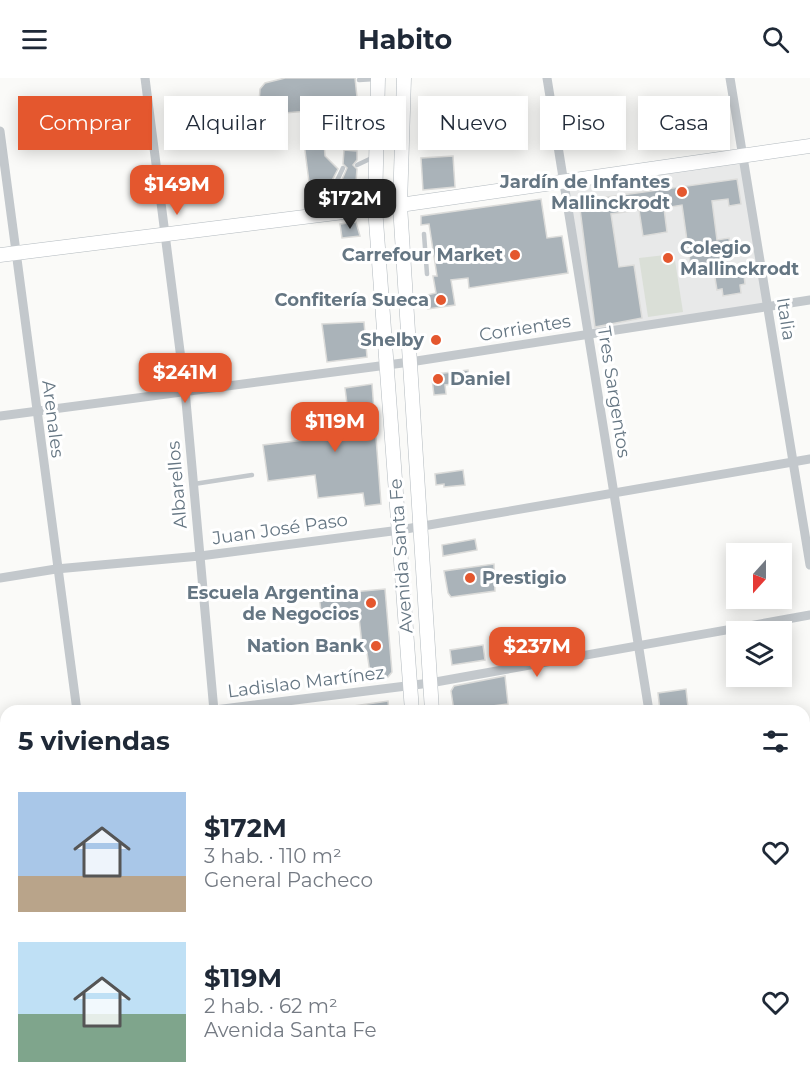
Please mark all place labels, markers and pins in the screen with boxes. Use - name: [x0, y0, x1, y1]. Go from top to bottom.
- pin: $149M: [135, 165, 219, 216]
- place label: Jardín de Infantes Mallinckrodt: [499, 171, 670, 214]
- pin: $172M: [308, 179, 392, 230]
- marker: Jardín de Infantes Mallinckrodt: [675, 185, 689, 199]
- place label: Colegio Mallinckrodt: [680, 237, 799, 280]
- place label: Carrefour Market: [342, 244, 503, 266]
- marker: Carrefour Market: [508, 248, 522, 262]
- marker: Colegio Mallinckrodt: [661, 251, 675, 265]
- place label: Confitería Sueca: [274, 289, 429, 311]
- marker: Confitería Sueca: [434, 293, 448, 307]
- place label: Shelby: [360, 329, 424, 351]
- marker: Shelby: [429, 333, 443, 347]
- pin: $241M: [143, 353, 227, 404]
- place label: Daniel: [450, 368, 511, 390]
- marker: Daniel: [431, 372, 445, 386]
- pin: $119M: [293, 402, 377, 453]
- place label: Prestigio: [482, 567, 567, 589]
- marker: Prestigio: [463, 571, 477, 585]
- place label: Escuela Argentina de Negocios: [187, 582, 359, 625]
- marker: Escuela Argentina de Negocios: [364, 596, 378, 610]
- pin: $237M: [495, 627, 579, 678]
- place label: Nation Bank: [247, 635, 364, 657]
- marker: Nation Bank: [369, 639, 383, 653]

